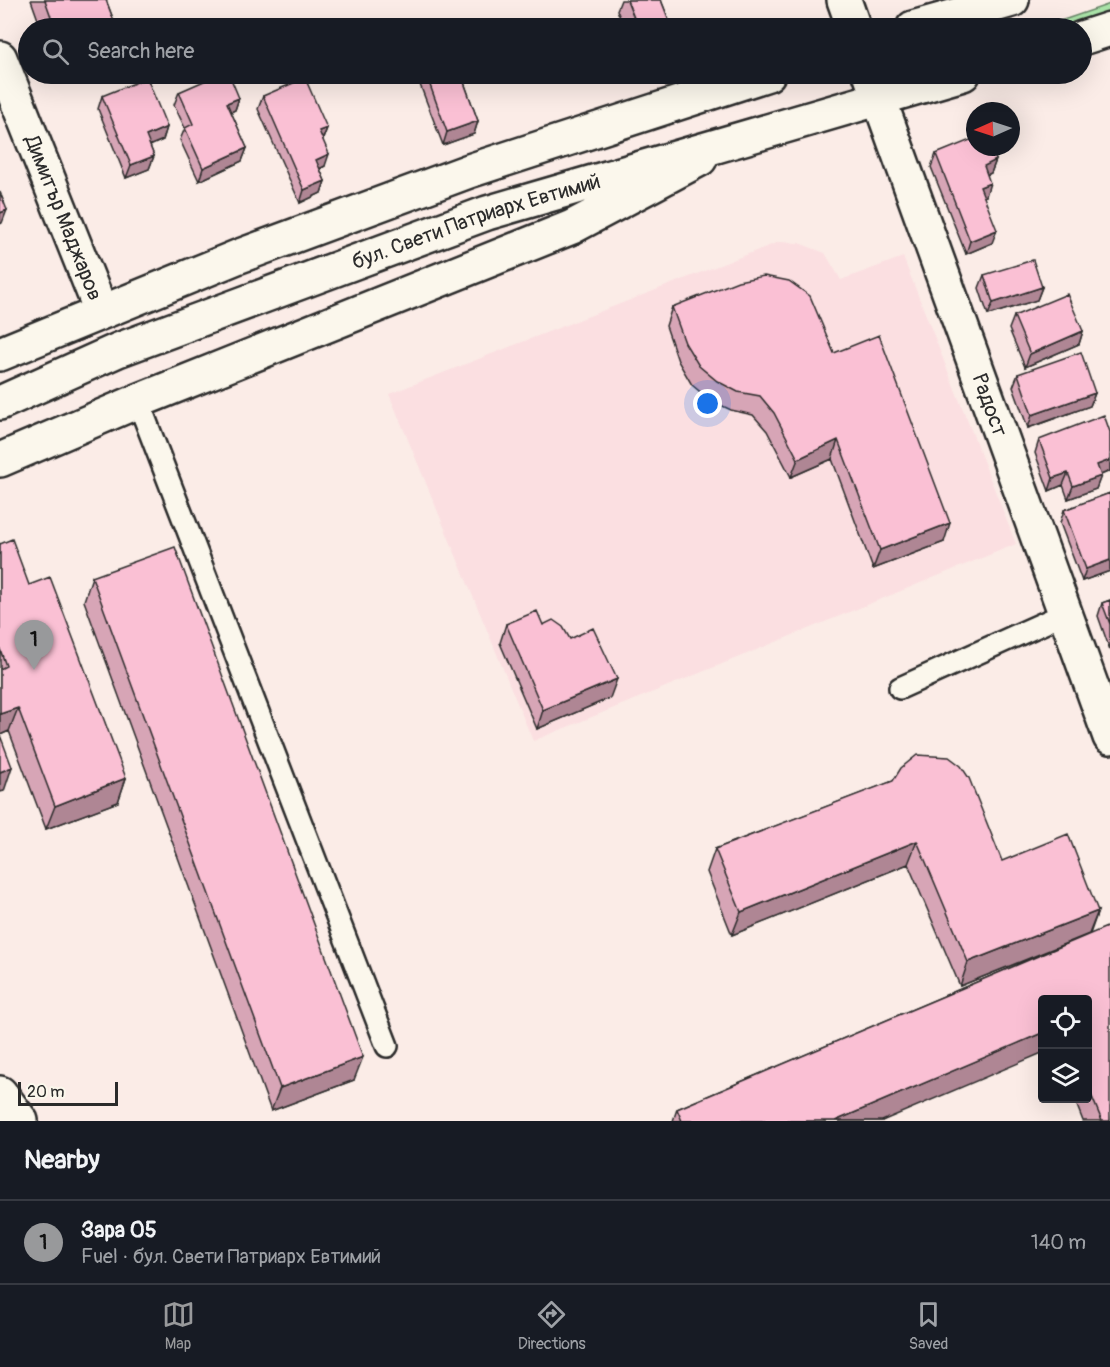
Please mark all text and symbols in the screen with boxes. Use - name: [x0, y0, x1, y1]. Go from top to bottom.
- search box: [18, 18, 1092, 84]
- icon: search: [39, 35, 72, 68]
- text: Search here: [87, 37, 194, 65]
- north arrow: [966, 102, 1020, 156]
- street label: Димитър Маджаров: [18, 131, 108, 304]
- street label: бул. Свети Патриарх Евтимий: [348, 168, 604, 276]
- street label: Радост: [966, 370, 1013, 441]
- your location: [693, 389, 722, 418]
- pin: 1: [15, 620, 54, 670]
- map controls: [1038, 995, 1092, 1103]
- button: locate: [1038, 995, 1092, 1049]
- button: layers: [1038, 1049, 1092, 1103]
- scale bar: [18, 1079, 118, 1106]
- text: 20 m: [27, 1082, 65, 1102]
- text: Nearby: [24, 1144, 100, 1176]
- text: Зара 05: [81, 1216, 157, 1244]
- text: 1: [40, 1230, 47, 1255]
- text: 140 m: [1031, 1230, 1086, 1255]
- text: Fuel · бул. Свети Патриарх Евтимий: [81, 1244, 381, 1269]
- tab: Map: [162, 1298, 195, 1354]
- tab: Directions: [518, 1298, 586, 1354]
- tab: Saved: [909, 1298, 948, 1354]

